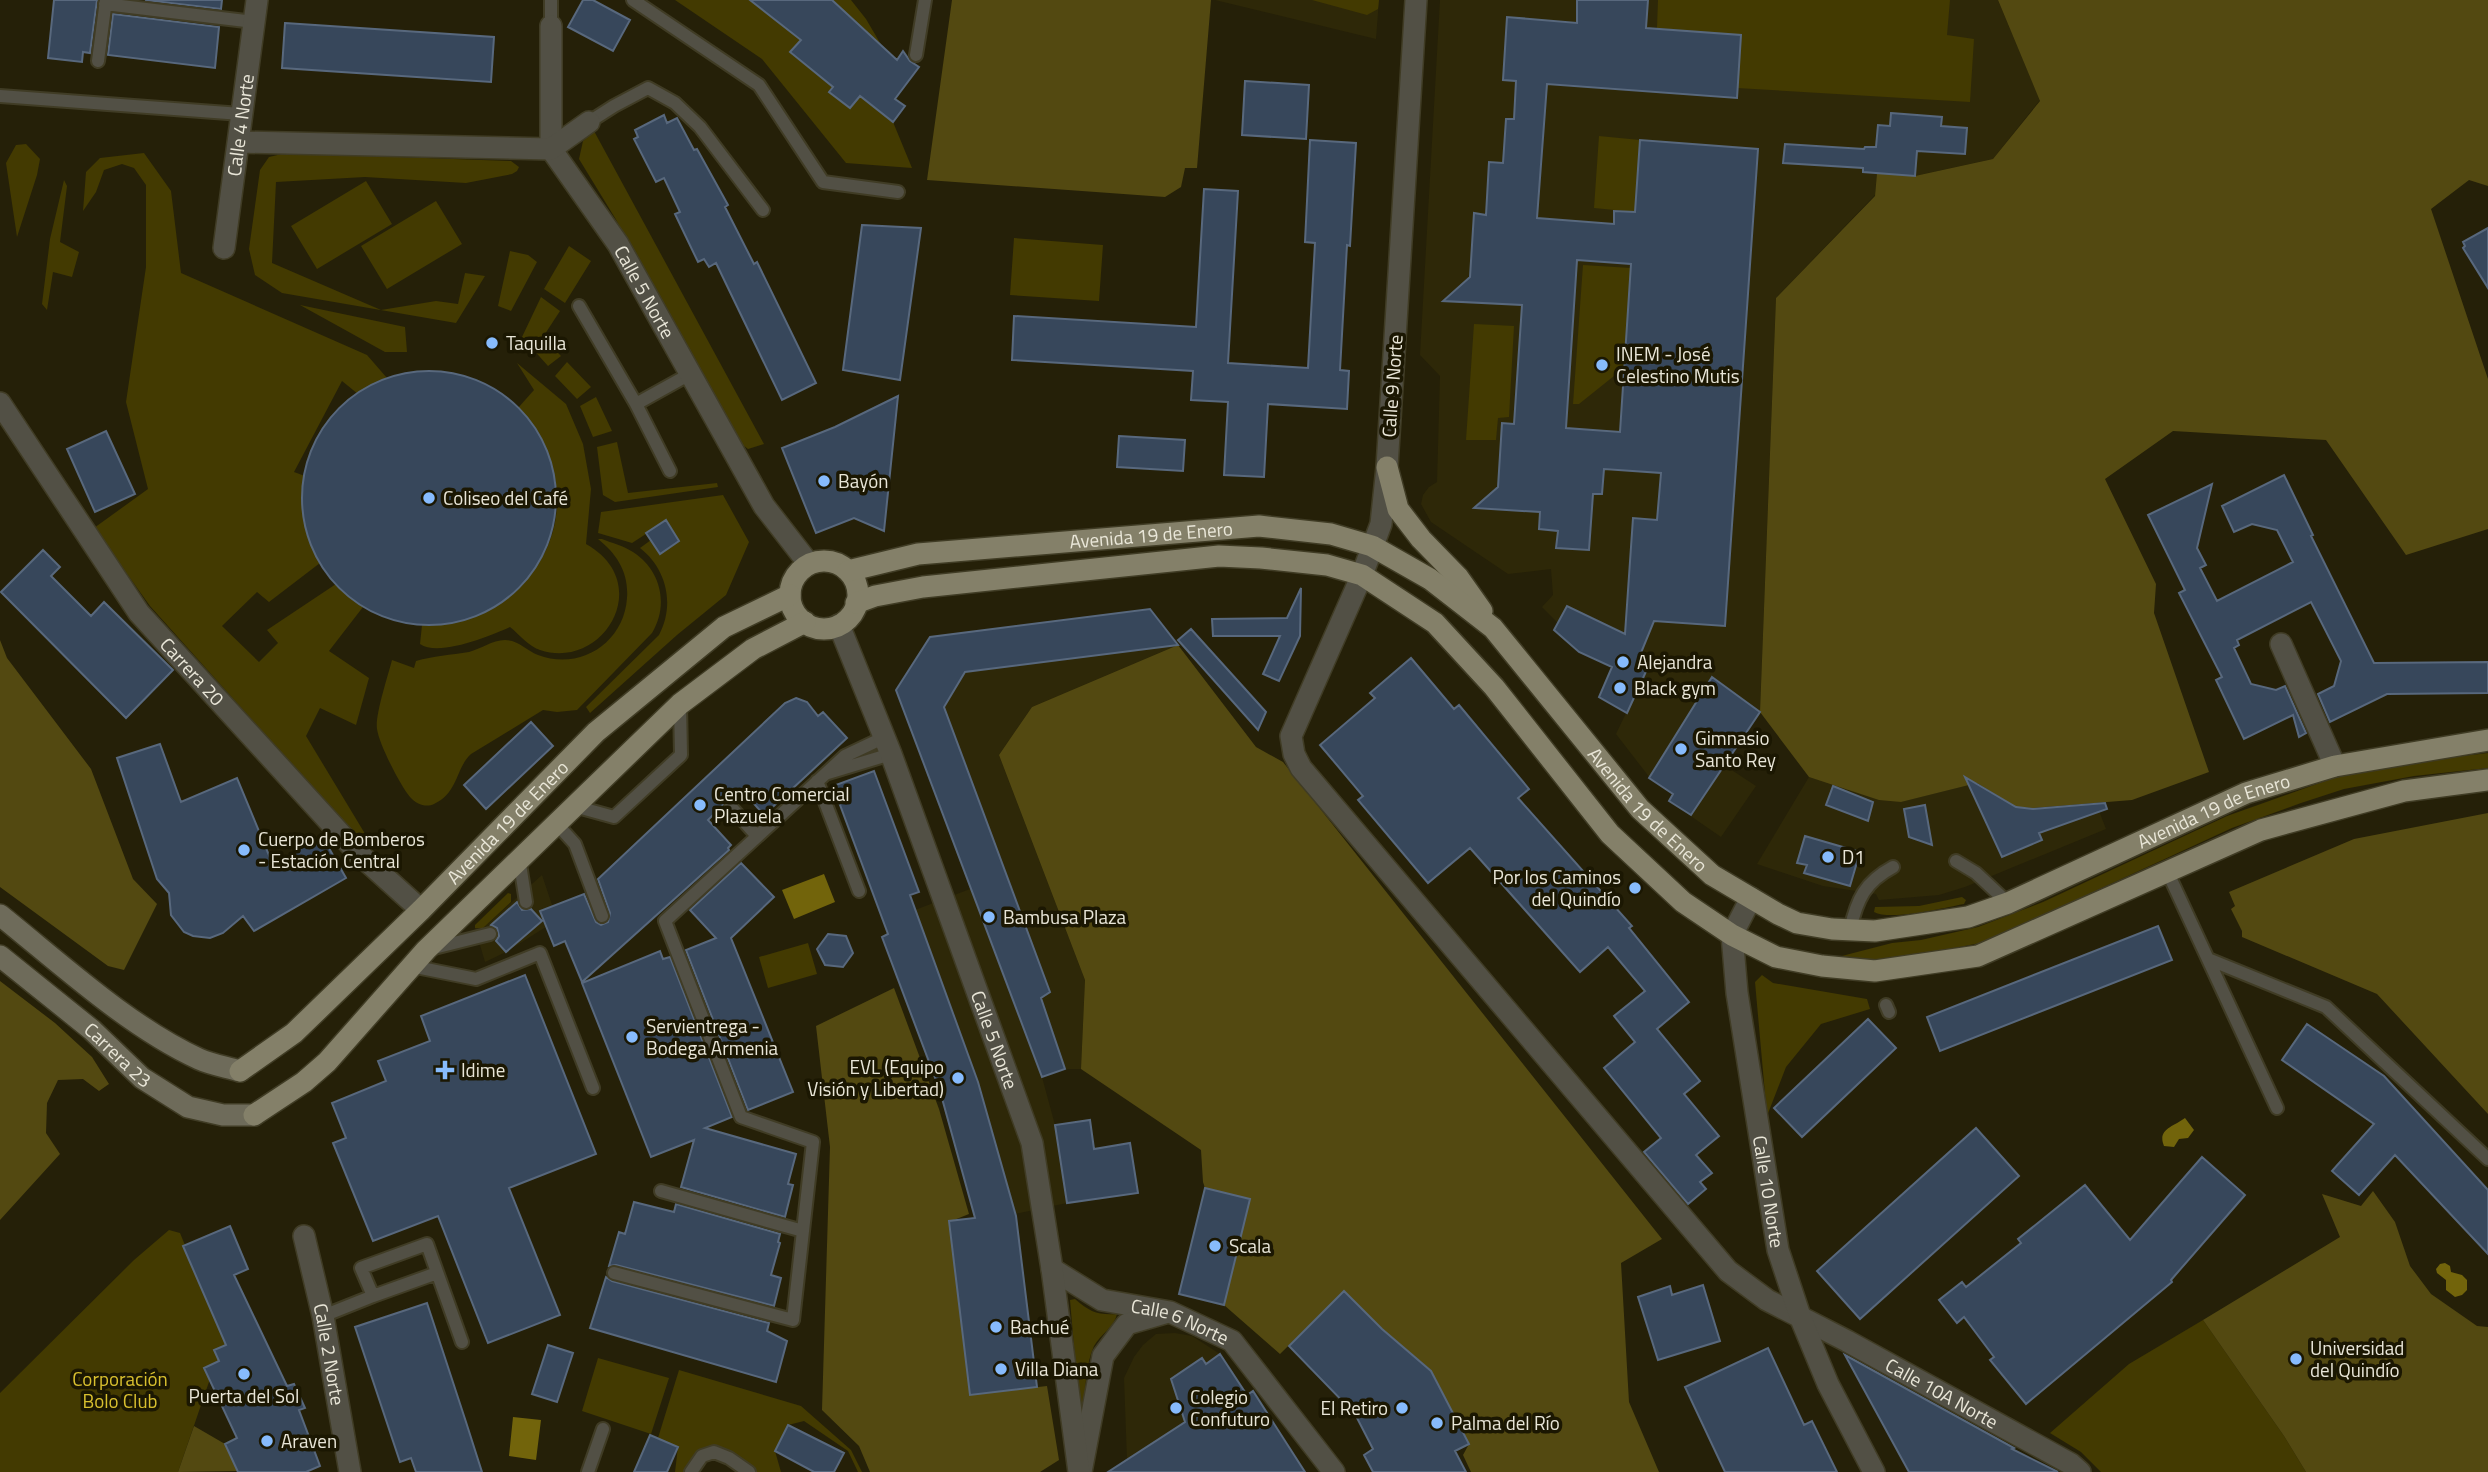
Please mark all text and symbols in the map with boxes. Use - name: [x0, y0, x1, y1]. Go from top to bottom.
- street label: Calle 4 Norte: [219, 72, 261, 178]
- street label: Calle 5 Norte: [607, 240, 683, 344]
- place label: Taquilla: [506, 328, 567, 357]
- street label: Calle 9 Norte: [1373, 334, 1410, 438]
- marker: Taquilla: [484, 335, 500, 351]
- place label: INEM - José Celestino Mutis: [1616, 339, 1740, 390]
- marker: INEM - José Celestino Mutis: [1594, 357, 1610, 373]
- place label: Bayón: [838, 466, 888, 495]
- marker: Bayón: [816, 473, 832, 489]
- place label: Coliseo del Café: [443, 483, 568, 512]
- marker: Coliseo del Café: [421, 490, 437, 506]
- street label: Avenida 19 de Enero: [1068, 513, 1234, 556]
- street label: Carrera 20: [154, 630, 232, 712]
- place label: Alejandra: [1637, 647, 1713, 676]
- marker: Alejandra: [1615, 654, 1631, 670]
- place label: Black gym: [1634, 673, 1716, 702]
- marker: Black gym: [1612, 680, 1628, 696]
- place label: Gimnasio Santo Rey: [1695, 723, 1776, 774]
- street label: Avenida 19 de Enero: [1581, 741, 1715, 879]
- marker: Gimnasio Santo Rey: [1673, 741, 1689, 757]
- street label: Avenida 19 de Enero: [439, 753, 575, 890]
- street label: Avenida 19 de Enero: [2132, 765, 2293, 855]
- place label: Centro Comercial Plazuela: [714, 779, 850, 830]
- marker: Centro Comercial Plazuela: [692, 797, 708, 813]
- place label: Cuerpo de Bomberos - Estación Central: [258, 824, 425, 875]
- marker: Cuerpo de Bomberos - Estación Central: [236, 842, 252, 858]
- place label: D1: [1842, 842, 1865, 871]
- marker: D1: [1820, 849, 1836, 865]
- place label: Por los Caminos del Quindío: [1493, 862, 1621, 913]
- marker: Por los Caminos del Quindío: [1627, 880, 1643, 896]
- place label: Bambusa Plaza: [1003, 902, 1127, 931]
- marker: Bambusa Plaza: [981, 909, 997, 925]
- street label: Calle 5 Norte: [964, 986, 1026, 1093]
- place label: Servientrega - Bodega Armenia: [646, 1011, 779, 1062]
- street label: Carrera 23: [78, 1014, 157, 1094]
- marker: Servientrega - Bodega Armenia: [624, 1029, 640, 1045]
- place label: EVL (Equipo Visión y Libertad): [807, 1052, 944, 1103]
- place label: Idime: [461, 1055, 505, 1084]
- marker: Idime: [435, 1060, 455, 1080]
- marker: EVL (Equipo Visión y Libertad): [950, 1070, 966, 1086]
- street label: Calle 10 Norte: [1746, 1133, 1792, 1250]
- place label: Scala: [1229, 1231, 1271, 1260]
- marker: Scala: [1207, 1238, 1223, 1254]
- street label: Calle 6 Norte: [1129, 1290, 1234, 1352]
- street label: Calle 2 Norte: [306, 1300, 353, 1407]
- place label: Bachué: [1010, 1312, 1069, 1341]
- marker: Bachué: [988, 1319, 1004, 1335]
- place label: Universidad del Quindío: [2310, 1333, 2404, 1384]
- street label: Calle 10A Norte: [1880, 1350, 2004, 1435]
- marker: Universidad del Quindío: [2288, 1351, 2304, 1367]
- place label: Villa Diana: [1015, 1354, 1099, 1383]
- marker: Villa Diana: [993, 1361, 1009, 1377]
- park label: Corporación Bolo Club: [72, 1364, 168, 1415]
- marker: Puerta del Sol: [236, 1366, 252, 1382]
- place label: Puerta del Sol: [189, 1381, 299, 1410]
- place label: Colegio Confuturo: [1190, 1382, 1270, 1433]
- place label: El Retiro: [1321, 1393, 1388, 1422]
- marker: Colegio Confuturo: [1168, 1400, 1184, 1416]
- marker: El Retiro: [1394, 1400, 1410, 1416]
- place label: Palma del Río: [1451, 1408, 1560, 1437]
- marker: Palma del Río: [1429, 1415, 1445, 1431]
- place label: Araven: [281, 1426, 337, 1455]
- marker: Araven: [259, 1433, 275, 1449]

